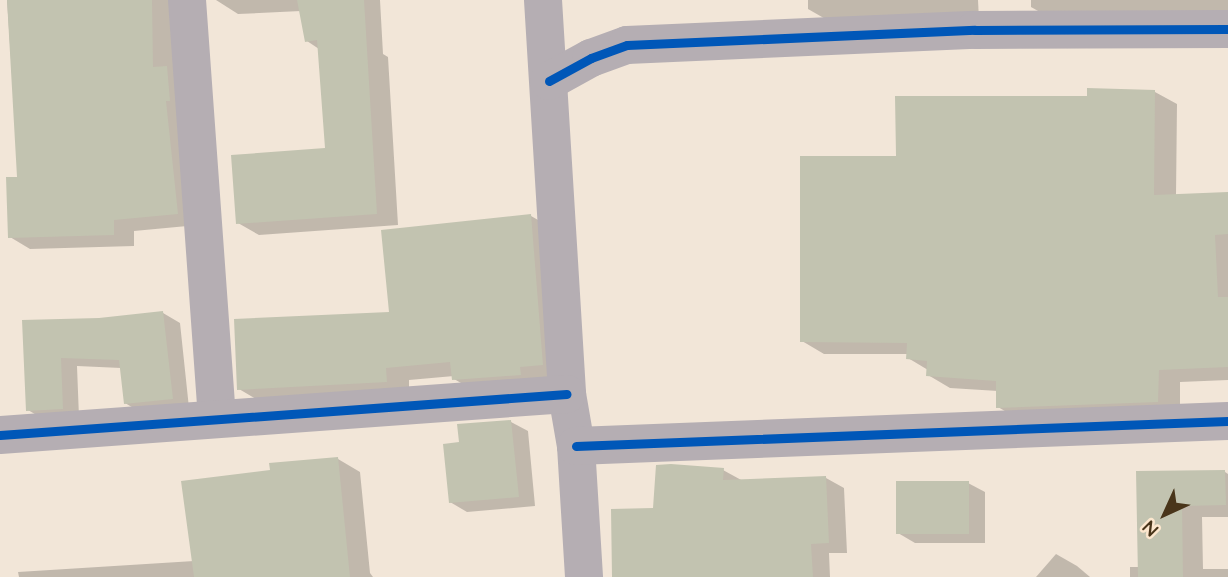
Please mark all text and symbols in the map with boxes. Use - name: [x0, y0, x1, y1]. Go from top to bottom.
- north arrow: [1130, 479, 1200, 549]
- text: N: [1137, 515, 1164, 542]

